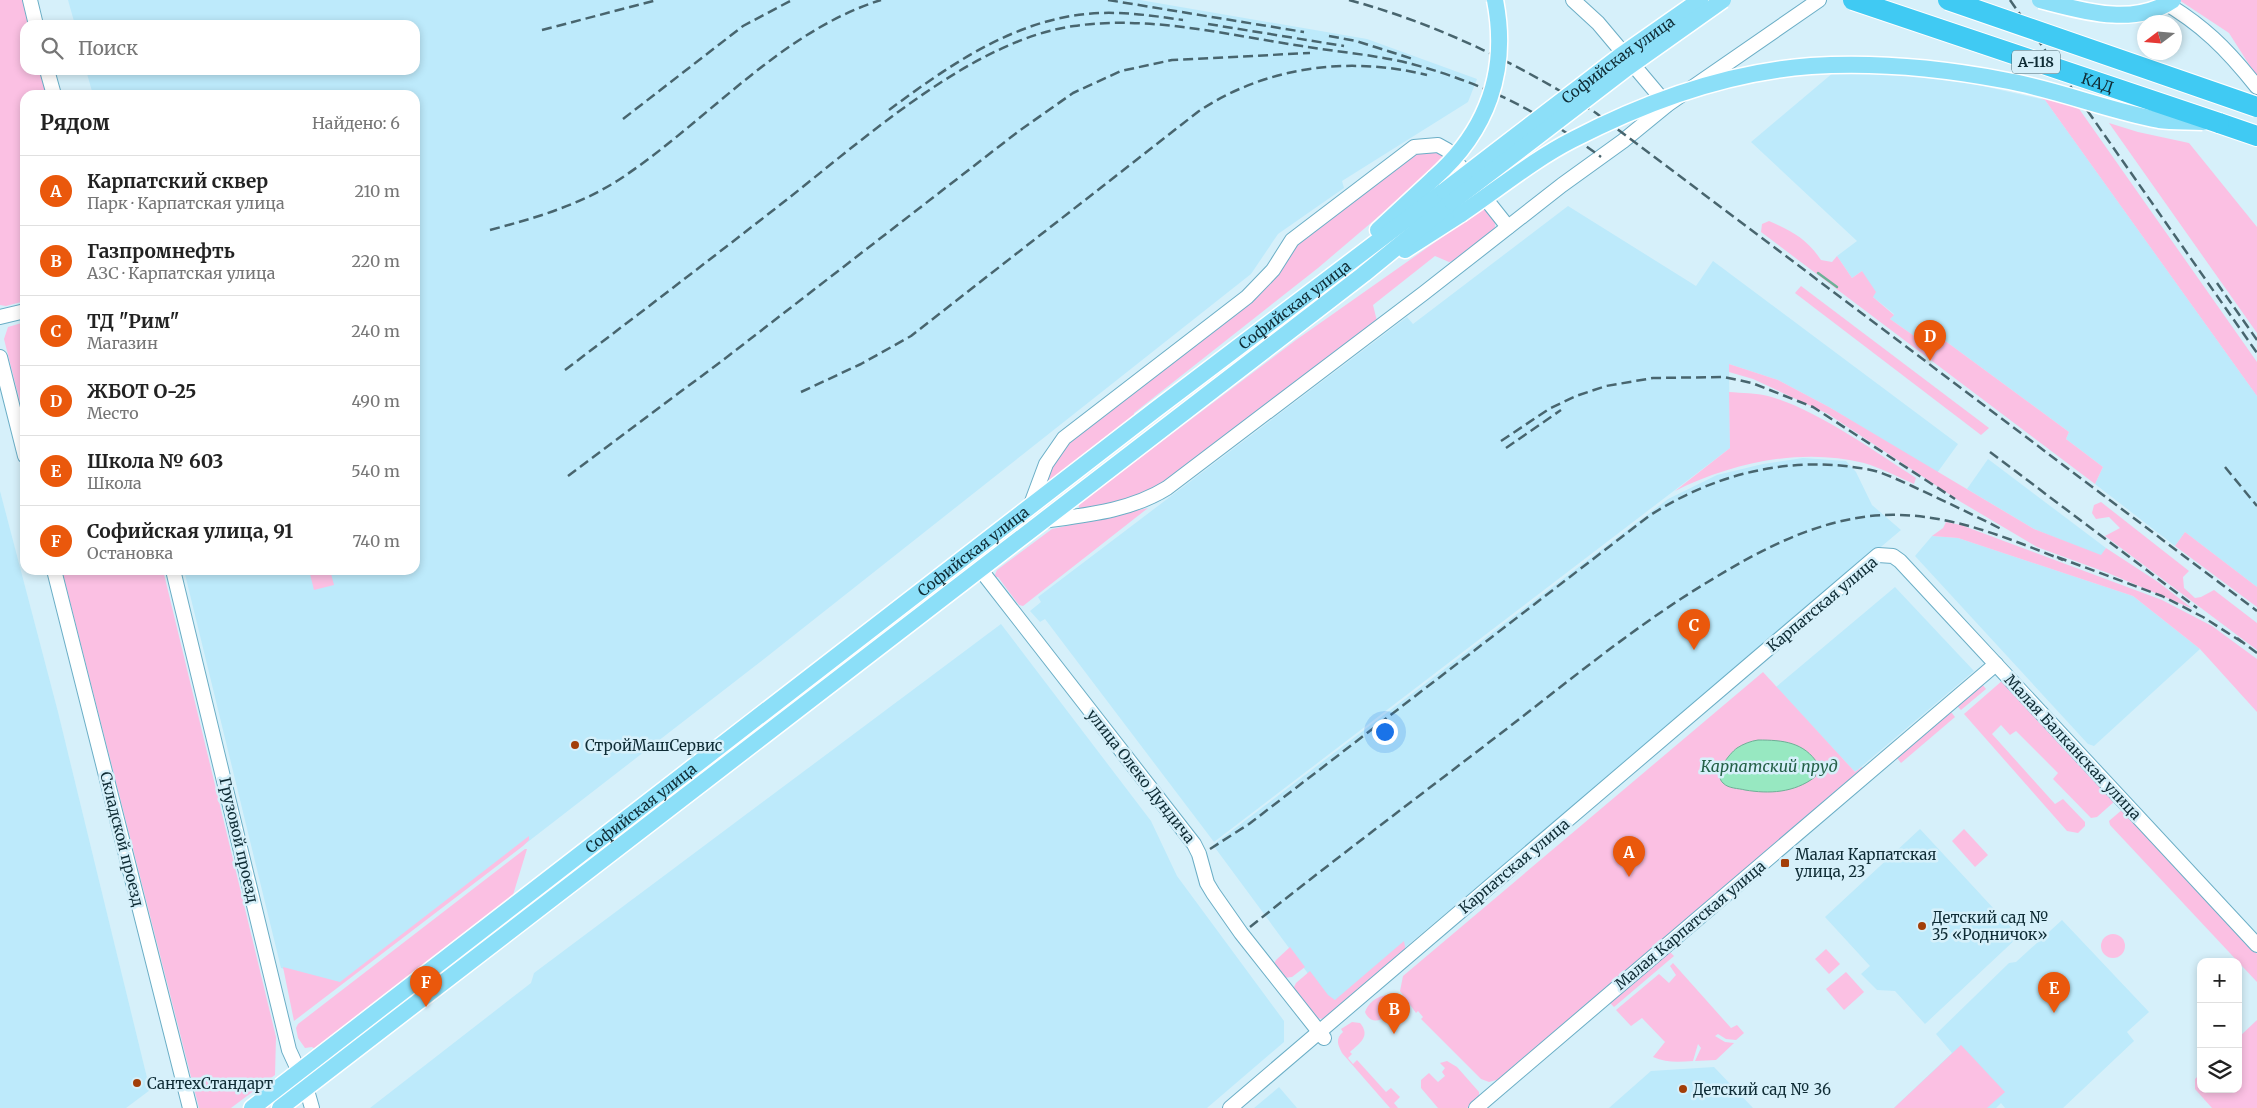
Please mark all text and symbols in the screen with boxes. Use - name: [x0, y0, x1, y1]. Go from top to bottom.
- street label: Софийская улица: [1557, 11, 1678, 107]
- north arrow: [2137, 15, 2182, 60]
- search box: [20, 20, 420, 75]
- icon: search: [38, 34, 66, 62]
- text: Поиск: [78, 36, 138, 60]
- road number: А-118: [2012, 51, 2060, 74]
- street label: КАД: [2079, 68, 2116, 96]
- text: Рядом: [40, 109, 110, 136]
- text: Найдено: 6: [312, 113, 400, 133]
- text: Карпатский сквер: [87, 169, 268, 193]
- text: A: [50, 181, 62, 201]
- text: 210 m: [355, 181, 400, 201]
- text: Парк · Карпатская улица: [87, 193, 285, 213]
- text: Газпромнефть: [87, 239, 235, 263]
- text: B: [50, 251, 62, 271]
- text: 220 m: [352, 251, 400, 271]
- street label: Софийская улица: [1234, 256, 1354, 353]
- text: АЗС · Карпатская улица: [87, 263, 275, 283]
- text: ТД "Рим": [87, 309, 180, 333]
- pin: D: [1914, 320, 1946, 361]
- text: C: [51, 321, 61, 341]
- text: 240 m: [351, 321, 400, 341]
- text: Магазин: [87, 333, 158, 353]
- text: ЖБОТ О-25: [87, 379, 196, 403]
- text: D: [50, 391, 62, 411]
- text: 490 m: [351, 391, 400, 411]
- text: Место: [87, 403, 138, 423]
- text: Школа № 603: [87, 449, 223, 473]
- text: E: [51, 461, 61, 481]
- text: 540 m: [351, 461, 400, 481]
- text: Школа: [87, 473, 142, 493]
- street label: Софийская улица: [913, 502, 1032, 600]
- text: Софийская улица, 91: [87, 519, 293, 543]
- text: F: [51, 531, 61, 551]
- text: 740 m: [353, 531, 400, 551]
- text: Остановка: [87, 543, 173, 563]
- street label: Карпатская улица: [1763, 552, 1881, 656]
- pin: C: [1678, 609, 1710, 650]
- street label: Малая Балканская улица: [2001, 670, 2145, 824]
- street label: улица Олеко Дундича: [1083, 705, 1199, 847]
- your location: [1372, 719, 1398, 745]
- place label: СтройМашСервис: [585, 736, 723, 755]
- marker: СтройМашСервис: [569, 739, 581, 751]
- water label: Карпатский пруд: [1700, 756, 1838, 776]
- street label: Софийская улица: [581, 759, 700, 857]
- street label: Складской проезд: [96, 770, 148, 908]
- street label: Грузовой проезд: [215, 775, 263, 905]
- street label: Карпатская улица: [1455, 814, 1573, 918]
- pin: A: [1613, 836, 1645, 877]
- place label: Малая Карпатская улица, 23: [1795, 845, 1937, 881]
- street label: Малая Карпатская улица: [1611, 856, 1769, 994]
- marker: Малая Карпатская улица, 23: [1779, 857, 1791, 869]
- place label: Детский сад № 35 «Родничок»: [1932, 908, 2049, 944]
- marker: Детский сад № 35 «Родничок»: [1916, 920, 1928, 932]
- map controls: [2197, 958, 2242, 1093]
- button: +: [2197, 958, 2242, 1003]
- pin: F: [410, 966, 442, 1007]
- pin: E: [2038, 972, 2070, 1013]
- pin: B: [1378, 993, 1410, 1034]
- button: −: [2197, 1003, 2242, 1048]
- button: layers: [2197, 1048, 2242, 1093]
- place label: СантехСтандарт: [147, 1074, 273, 1093]
- marker: СантехСтандарт: [131, 1077, 143, 1089]
- place label: Детский сад № 36: [1693, 1080, 1831, 1099]
- marker: Детский сад № 36: [1677, 1083, 1689, 1095]

